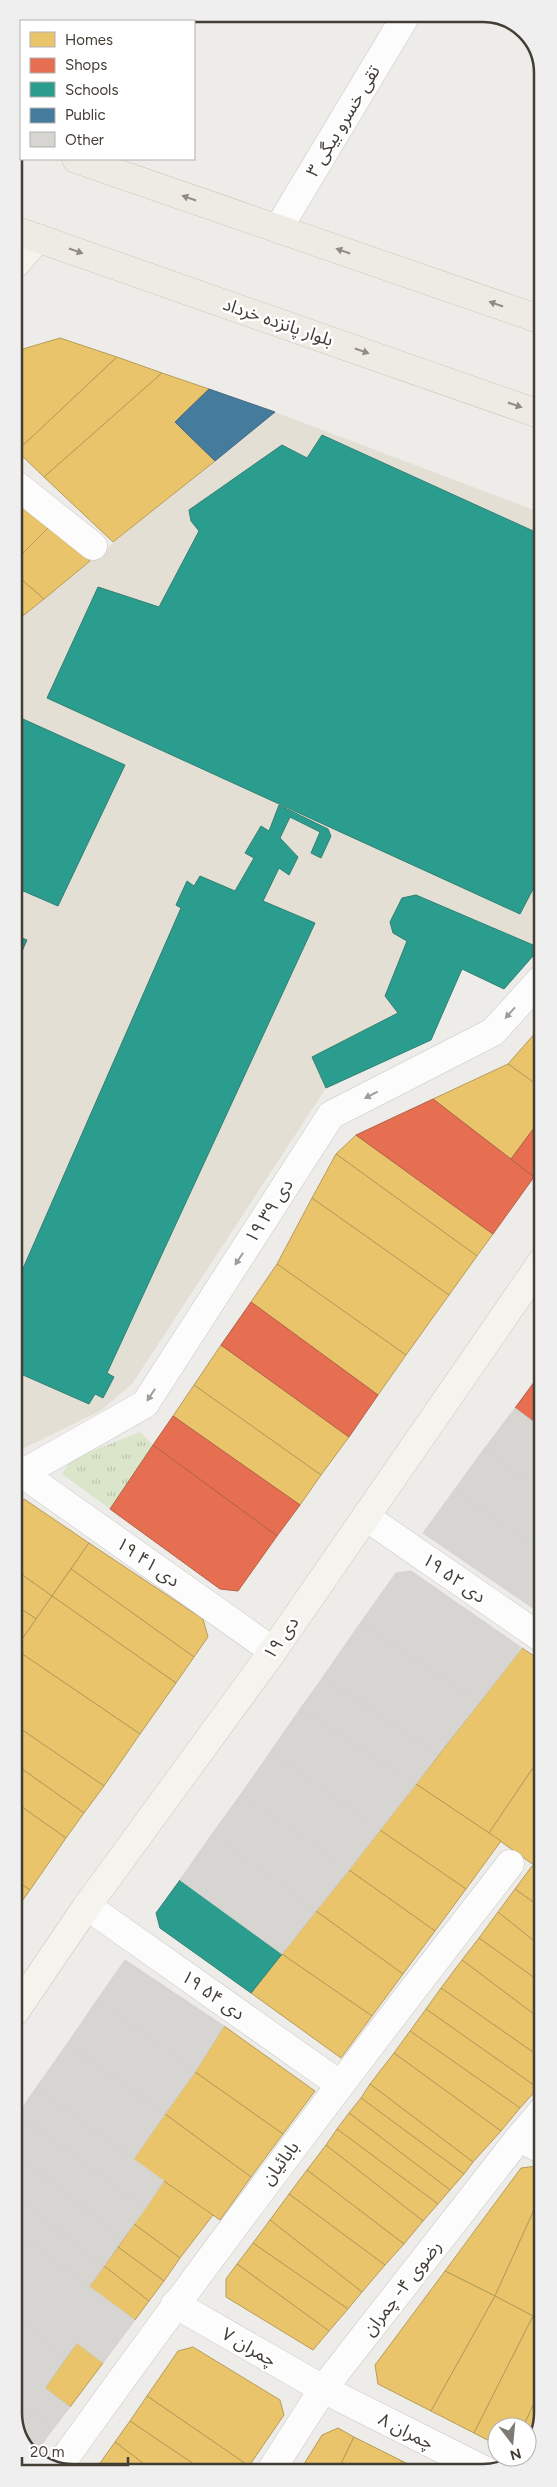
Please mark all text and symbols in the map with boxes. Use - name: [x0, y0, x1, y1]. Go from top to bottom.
- legend: [20, 20, 195, 160]
- text: Homes: [65, 31, 113, 49]
- text: Shops: [65, 56, 107, 74]
- street label: ۳ تقی خسرو بیگی: [301, 61, 385, 181]
- text: Schools: [65, 81, 118, 99]
- text: Public: [65, 106, 106, 124]
- text: Other: [65, 131, 104, 149]
- one-way arrow: [181, 194, 196, 202]
- one-way arrow: [335, 247, 350, 254]
- one-way arrow: [69, 248, 84, 255]
- street label: بلوار پانزده خرداد: [220, 293, 336, 351]
- one-way arrow: [488, 300, 503, 308]
- one-way arrow: [355, 348, 370, 356]
- one-way arrow: [508, 401, 523, 409]
- one-way arrow: [504, 1007, 516, 1019]
- one-way arrow: [364, 1091, 378, 1099]
- street label: ۱۹ دی ۳۹: [240, 1175, 298, 1247]
- one-way arrow: [234, 1252, 244, 1265]
- one-way arrow: [146, 1389, 156, 1402]
- street label: ۱۹ دی ۴۱: [112, 1532, 184, 1592]
- street label: ۱۹ دی ۵۲: [418, 1548, 490, 1608]
- street label: ۱۹ دی: [258, 1612, 304, 1664]
- street label: ۱۹ دی ۵۴: [177, 1965, 249, 2025]
- street label: بابائیان: [256, 2137, 304, 2189]
- street label: رضوی ۴- چمران: [358, 2236, 446, 2340]
- street label: چمران ۷: [218, 2323, 280, 2371]
- street label: چمران ۸: [375, 2408, 437, 2454]
- north arrow: [487, 2417, 537, 2467]
- scale bar: [22, 2434, 129, 2466]
- text: 20 m: [30, 2443, 64, 2461]
- text: N: [508, 2444, 523, 2464]

